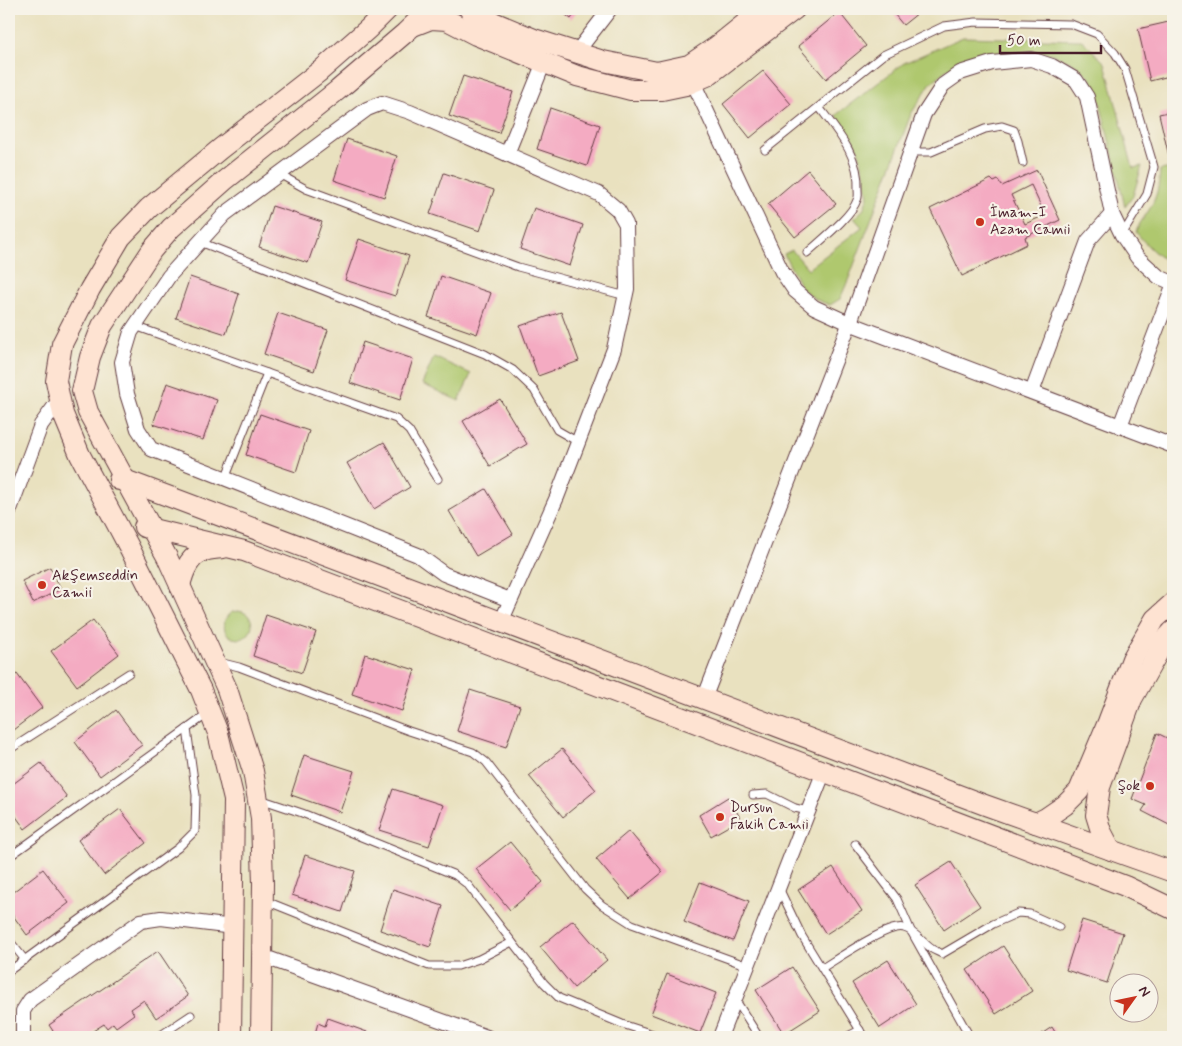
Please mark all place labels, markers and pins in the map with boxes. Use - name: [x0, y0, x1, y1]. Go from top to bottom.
- place label: İmam-I Azam Camii: [990, 203, 1070, 240]
- marker: İmam-I Azam Camii: [974, 216, 986, 228]
- place label: Akşemseddin Camii: [52, 566, 138, 603]
- marker: Akşemseddin Camii: [36, 579, 48, 591]
- place label: Şok: [1118, 776, 1140, 796]
- marker: Şok: [1144, 780, 1156, 792]
- place label: Dursun Fakih Camii: [730, 798, 809, 835]
- marker: Dursun Fakih Camii: [714, 811, 726, 823]

